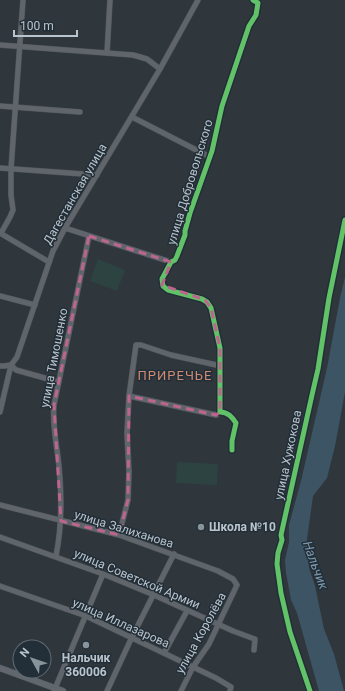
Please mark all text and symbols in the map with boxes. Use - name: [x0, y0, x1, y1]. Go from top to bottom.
- scale bar: [14, 12, 77, 38]
- text: 100 m: [20, 19, 54, 33]
- street label: улица Добровольского: [164, 118, 216, 246]
- street label: Дагестанская улица: [40, 141, 110, 247]
- street label: улица Тимошенко: [37, 307, 71, 409]
- district label: ПРИРЕЧЬЕ: [138, 368, 212, 383]
- street label: улица Хужокова: [272, 409, 304, 501]
- street label: улица Залиханова: [73, 507, 175, 551]
- place label: Школа №10: [209, 520, 276, 534]
- marker: Школа №10: [196, 522, 206, 532]
- water label: Нальчик: [300, 539, 332, 593]
- street label: улица Советской Армии: [72, 546, 202, 612]
- street label: улица Королёва: [173, 590, 229, 676]
- street label: улица Иллазарова: [70, 595, 172, 651]
- north arrow: [12, 639, 52, 679]
- marker: Нальчик 360006: [81, 640, 91, 650]
- text: N: [17, 646, 32, 660]
- place label: Нальчик 360006: [62, 651, 110, 679]

